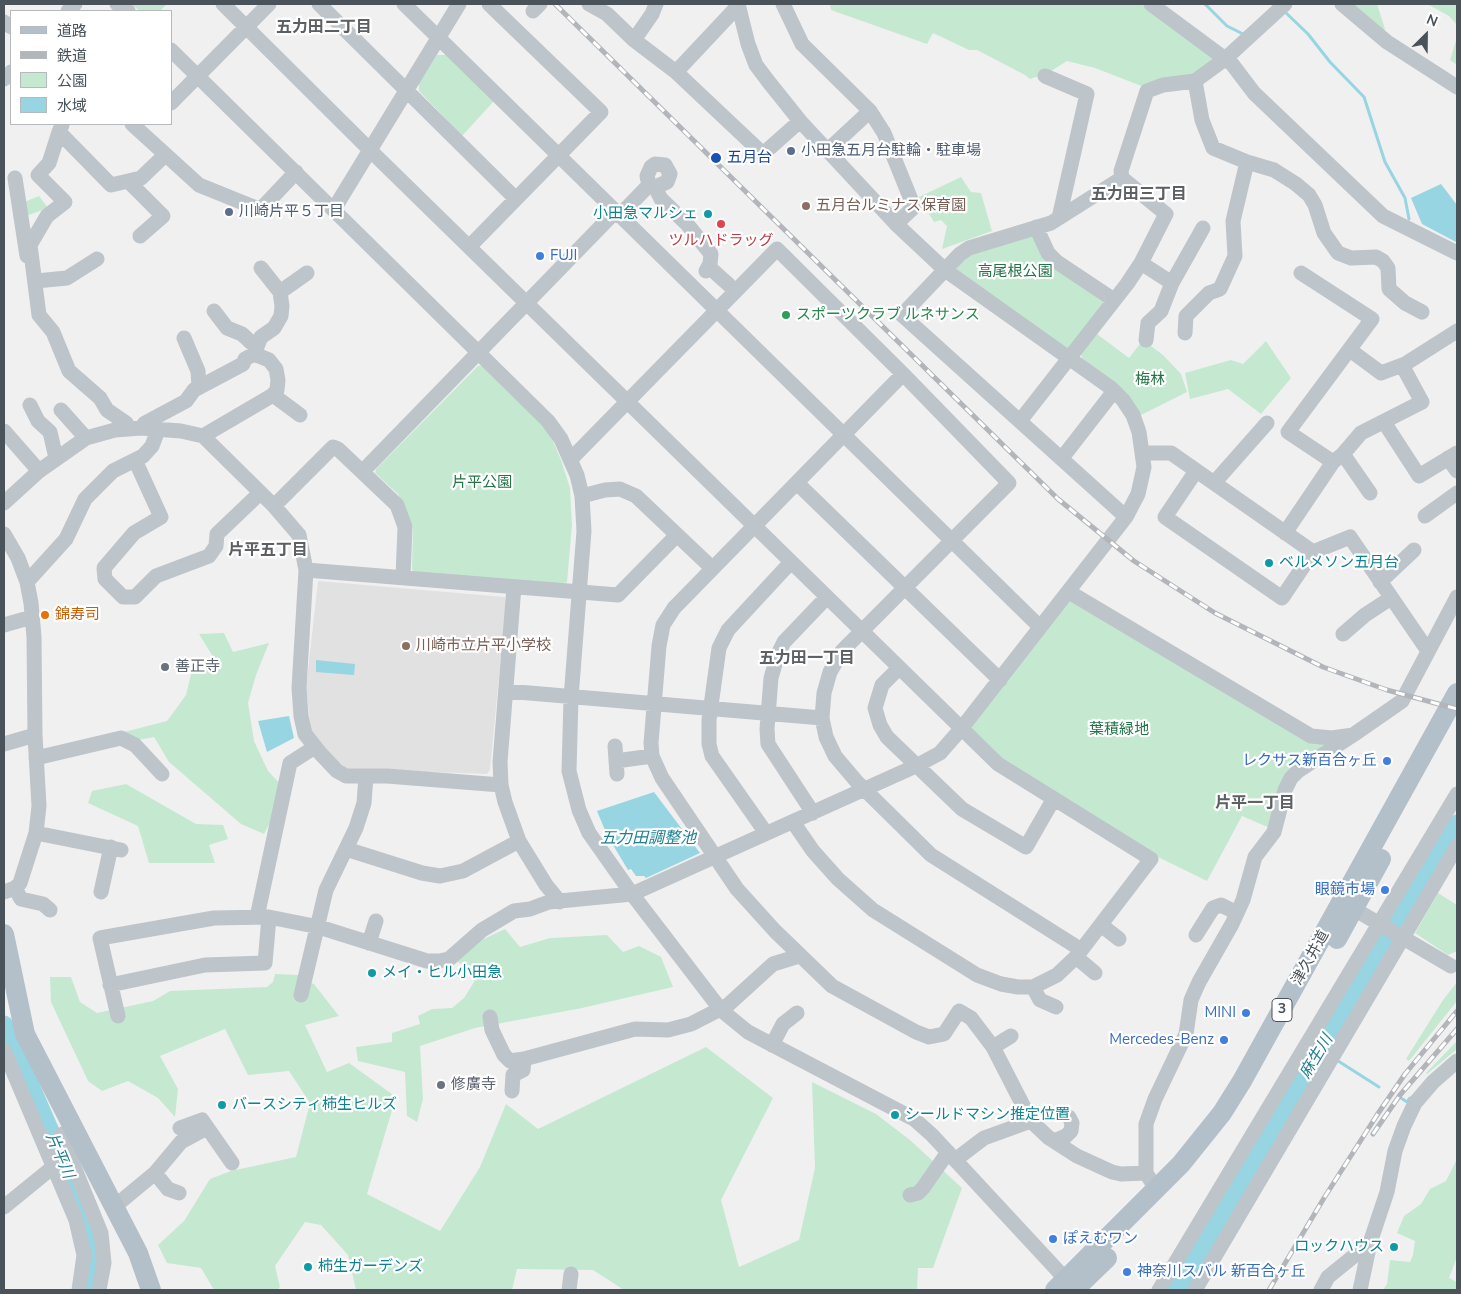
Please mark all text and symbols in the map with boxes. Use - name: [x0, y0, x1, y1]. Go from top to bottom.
- legend: [10, 10, 172, 125]
- north arrow: [1401, 10, 1451, 60]
- text: N: [1424, 10, 1441, 32]
- district label: 五力田二丁目: [276, 18, 372, 38]
- text: 道路: [57, 21, 87, 41]
- text: 鉄道: [57, 46, 87, 66]
- text: 公園: [57, 71, 87, 91]
- text: 水域: [57, 96, 87, 116]
- place label: 小田急五月台駐輪・駐車場: [801, 142, 981, 160]
- marker: 小田急五月台駐輪・駐車場: [785, 145, 797, 157]
- place label: 五月台: [727, 149, 772, 167]
- marker: 五月台: [709, 151, 723, 165]
- district label: 五力田三丁目: [1091, 185, 1187, 205]
- place label: 五月台ルミナス保育園: [816, 197, 966, 215]
- marker: 五月台ルミナス保育園: [800, 200, 812, 212]
- place label: 川崎片平５丁目: [239, 203, 344, 221]
- place label: 小田急マルシェ: [593, 205, 698, 223]
- marker: 川崎片平５丁目: [223, 206, 235, 218]
- marker: 小田急マルシェ: [702, 208, 714, 220]
- marker: ツルハドラッグ: [715, 218, 727, 230]
- place label: ツルハドラッグ: [669, 232, 773, 250]
- place label: FUJI: [550, 247, 577, 265]
- marker: FUJI: [534, 250, 546, 262]
- park label: 高尾根公園: [978, 263, 1052, 281]
- place label: スポーツクラブ ルネサンス: [796, 306, 980, 324]
- marker: スポーツクラブ ルネサンス: [780, 309, 792, 321]
- park label: 梅林: [1135, 371, 1165, 389]
- park label: 片平公園: [452, 474, 512, 492]
- district label: 片平五丁目: [228, 541, 308, 561]
- place label: ベルメソン五月台: [1279, 554, 1399, 572]
- marker: ベルメソン五月台: [1263, 557, 1275, 569]
- place label: 錦寿司: [55, 606, 100, 624]
- marker: 錦寿司: [39, 609, 51, 621]
- place label: 川崎市立片平小学校: [416, 637, 551, 655]
- marker: 川崎市立片平小学校: [400, 640, 412, 652]
- district label: 五力田一丁目: [759, 649, 855, 669]
- place label: 善正寺: [175, 658, 220, 676]
- marker: 善正寺: [159, 661, 171, 673]
- park label: 葉積緑地: [1089, 721, 1149, 739]
- place label: レクサス新百合ヶ丘: [1242, 752, 1377, 770]
- marker: レクサス新百合ヶ丘: [1381, 755, 1393, 767]
- district label: 片平一丁目: [1215, 794, 1295, 814]
- water label: 五力田調整池: [600, 829, 696, 849]
- place label: 眼鏡市場: [1315, 881, 1375, 899]
- marker: 眼鏡市場: [1379, 884, 1391, 896]
- street label: 津久井道: [1289, 927, 1333, 989]
- place label: メイ・ヒル小田急: [382, 964, 502, 982]
- marker: メイ・ヒル小田急: [366, 967, 378, 979]
- road number: 3: [1272, 998, 1292, 1022]
- place label: MINI: [1204, 1004, 1236, 1022]
- marker: MINI: [1240, 1007, 1252, 1019]
- place label: Mercedes-Benz: [1109, 1031, 1214, 1049]
- water label: 麻生川: [1296, 1031, 1338, 1083]
- marker: Mercedes-Benz: [1218, 1034, 1230, 1046]
- place label: 修廣寺: [451, 1076, 496, 1094]
- marker: 修廣寺: [435, 1079, 447, 1091]
- place label: バースシティ柿生ヒルズ: [232, 1096, 397, 1114]
- marker: バースシティ柿生ヒルズ: [216, 1099, 228, 1111]
- place label: シールドマシン推定位置: [905, 1106, 1070, 1124]
- marker: シールドマシン推定位置: [889, 1109, 901, 1121]
- water label: 片平川: [41, 1130, 77, 1182]
- place label: ぽえむワン: [1063, 1230, 1138, 1248]
- marker: ぽえむワン: [1047, 1233, 1059, 1245]
- place label: ロックハウス: [1294, 1238, 1384, 1256]
- marker: ロックハウス: [1388, 1241, 1400, 1253]
- place label: 柿生ガーデンズ: [318, 1258, 423, 1276]
- marker: 柿生ガーデンズ: [302, 1261, 314, 1273]
- place label: 神奈川スバル 新百合ヶ丘: [1137, 1263, 1306, 1281]
- marker: 神奈川スバル 新百合ヶ丘: [1121, 1266, 1133, 1278]

